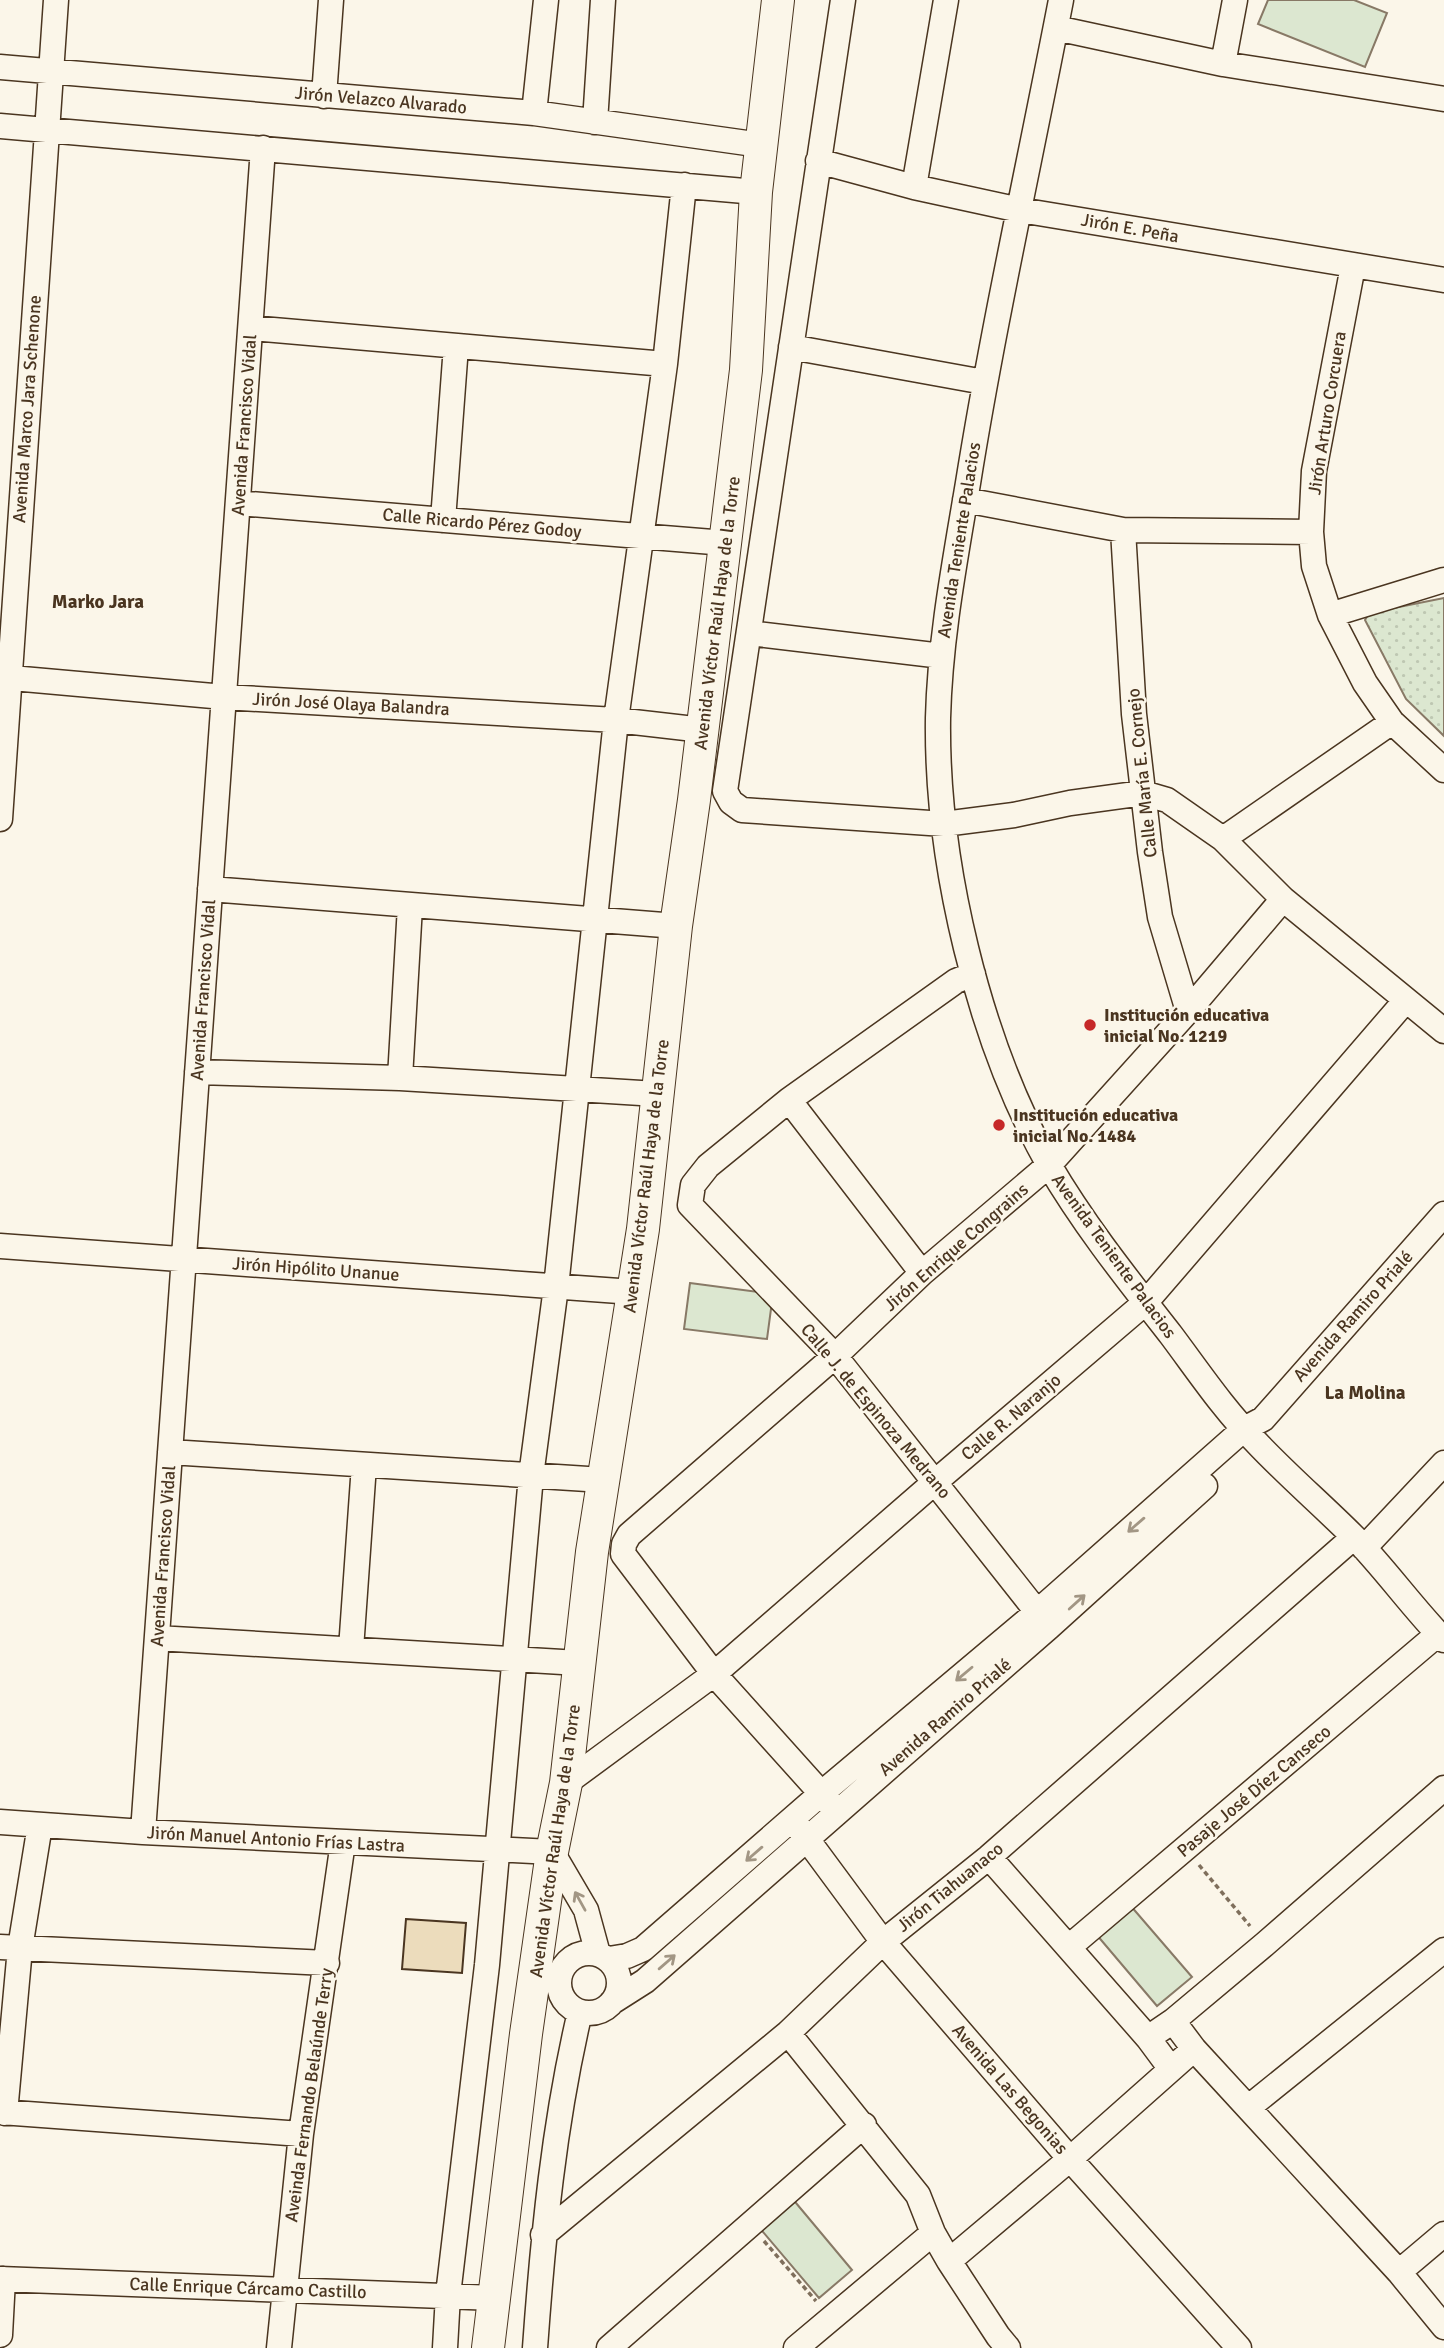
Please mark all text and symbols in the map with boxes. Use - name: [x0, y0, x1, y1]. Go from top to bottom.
- street label: Jirón Velazco Alvarado: [294, 82, 468, 118]
- street label: Jirón E. Peña: [1079, 209, 1181, 247]
- street label: Avenida Marco Jara Schenone: [8, 294, 46, 524]
- street label: Jirón Arturo Corcuera: [1303, 330, 1351, 496]
- street label: Avenida Francisco Vidal: [227, 334, 261, 516]
- street label: Avenida Teniente Palacios: [933, 440, 985, 640]
- street label: Avenida Víctor Raúl Haya de la Torre: [689, 475, 745, 751]
- street label: Calle Ricardo Pérez Godoy: [382, 503, 583, 543]
- district label: Marko Jara: [52, 590, 144, 614]
- street label: Calle María E. Cornejo: [1122, 687, 1162, 859]
- street label: Jirón José Olaya Balandra: [252, 688, 450, 720]
- street label: Avenida Francisco Vidal: [186, 899, 220, 1081]
- place label: Institución educativa inicial No. 1219: [1104, 1004, 1269, 1047]
- marker: Institución educativa inicial No. 1219: [1082, 1017, 1098, 1033]
- street label: Avenida Víctor Raúl Haya de la Torre: [618, 1038, 674, 1314]
- place label: Institución educativa inicial No. 1484: [1013, 1104, 1178, 1147]
- marker: Institución educativa inicial No. 1484: [991, 1117, 1007, 1133]
- street label: Avenida Teniente Palacios: [1047, 1169, 1181, 1343]
- street label: Jirón Enrique Congrains: [879, 1178, 1033, 1316]
- street label: Avenida Ramiro Prialé: [1288, 1246, 1418, 1386]
- street label: Jirón Hipólito Unanue: [232, 1252, 400, 1286]
- street label: Calle J. de Espinoza Medrano: [796, 1319, 956, 1503]
- street label: Calle R. Naranjo: [957, 1369, 1065, 1465]
- district label: La Molina: [1324, 1381, 1406, 1405]
- street label: Avenida Francisco Vidal: [146, 1465, 180, 1647]
- one-way arrow: [1127, 1517, 1145, 1533]
- one-way arrow: [1068, 1594, 1086, 1610]
- street label: Avenida Ramiro Prialé: [874, 1653, 1016, 1781]
- one-way arrow: [955, 1666, 973, 1682]
- street label: Avenida Víctor Raúl Haya de la Torre: [525, 1703, 585, 1979]
- street label: Pasaje José Díez Canseco: [1173, 1720, 1335, 1862]
- street label: Jirón Manuel Antonio Frías Lastra: [147, 1821, 405, 1857]
- street label: Jirón Tiahuanaco: [892, 1837, 1008, 1937]
- one-way arrow: [745, 1846, 763, 1862]
- one-way arrow: [573, 1891, 587, 1911]
- one-way arrow: [658, 1954, 676, 1970]
- street label: Aveinda Fernando Belaúnde Terry: [280, 1966, 338, 2223]
- street label: Avenida Las Begonias: [947, 2019, 1073, 2159]
- street label: Calle Enrique Cárcamo Castillo: [129, 2273, 367, 2303]

